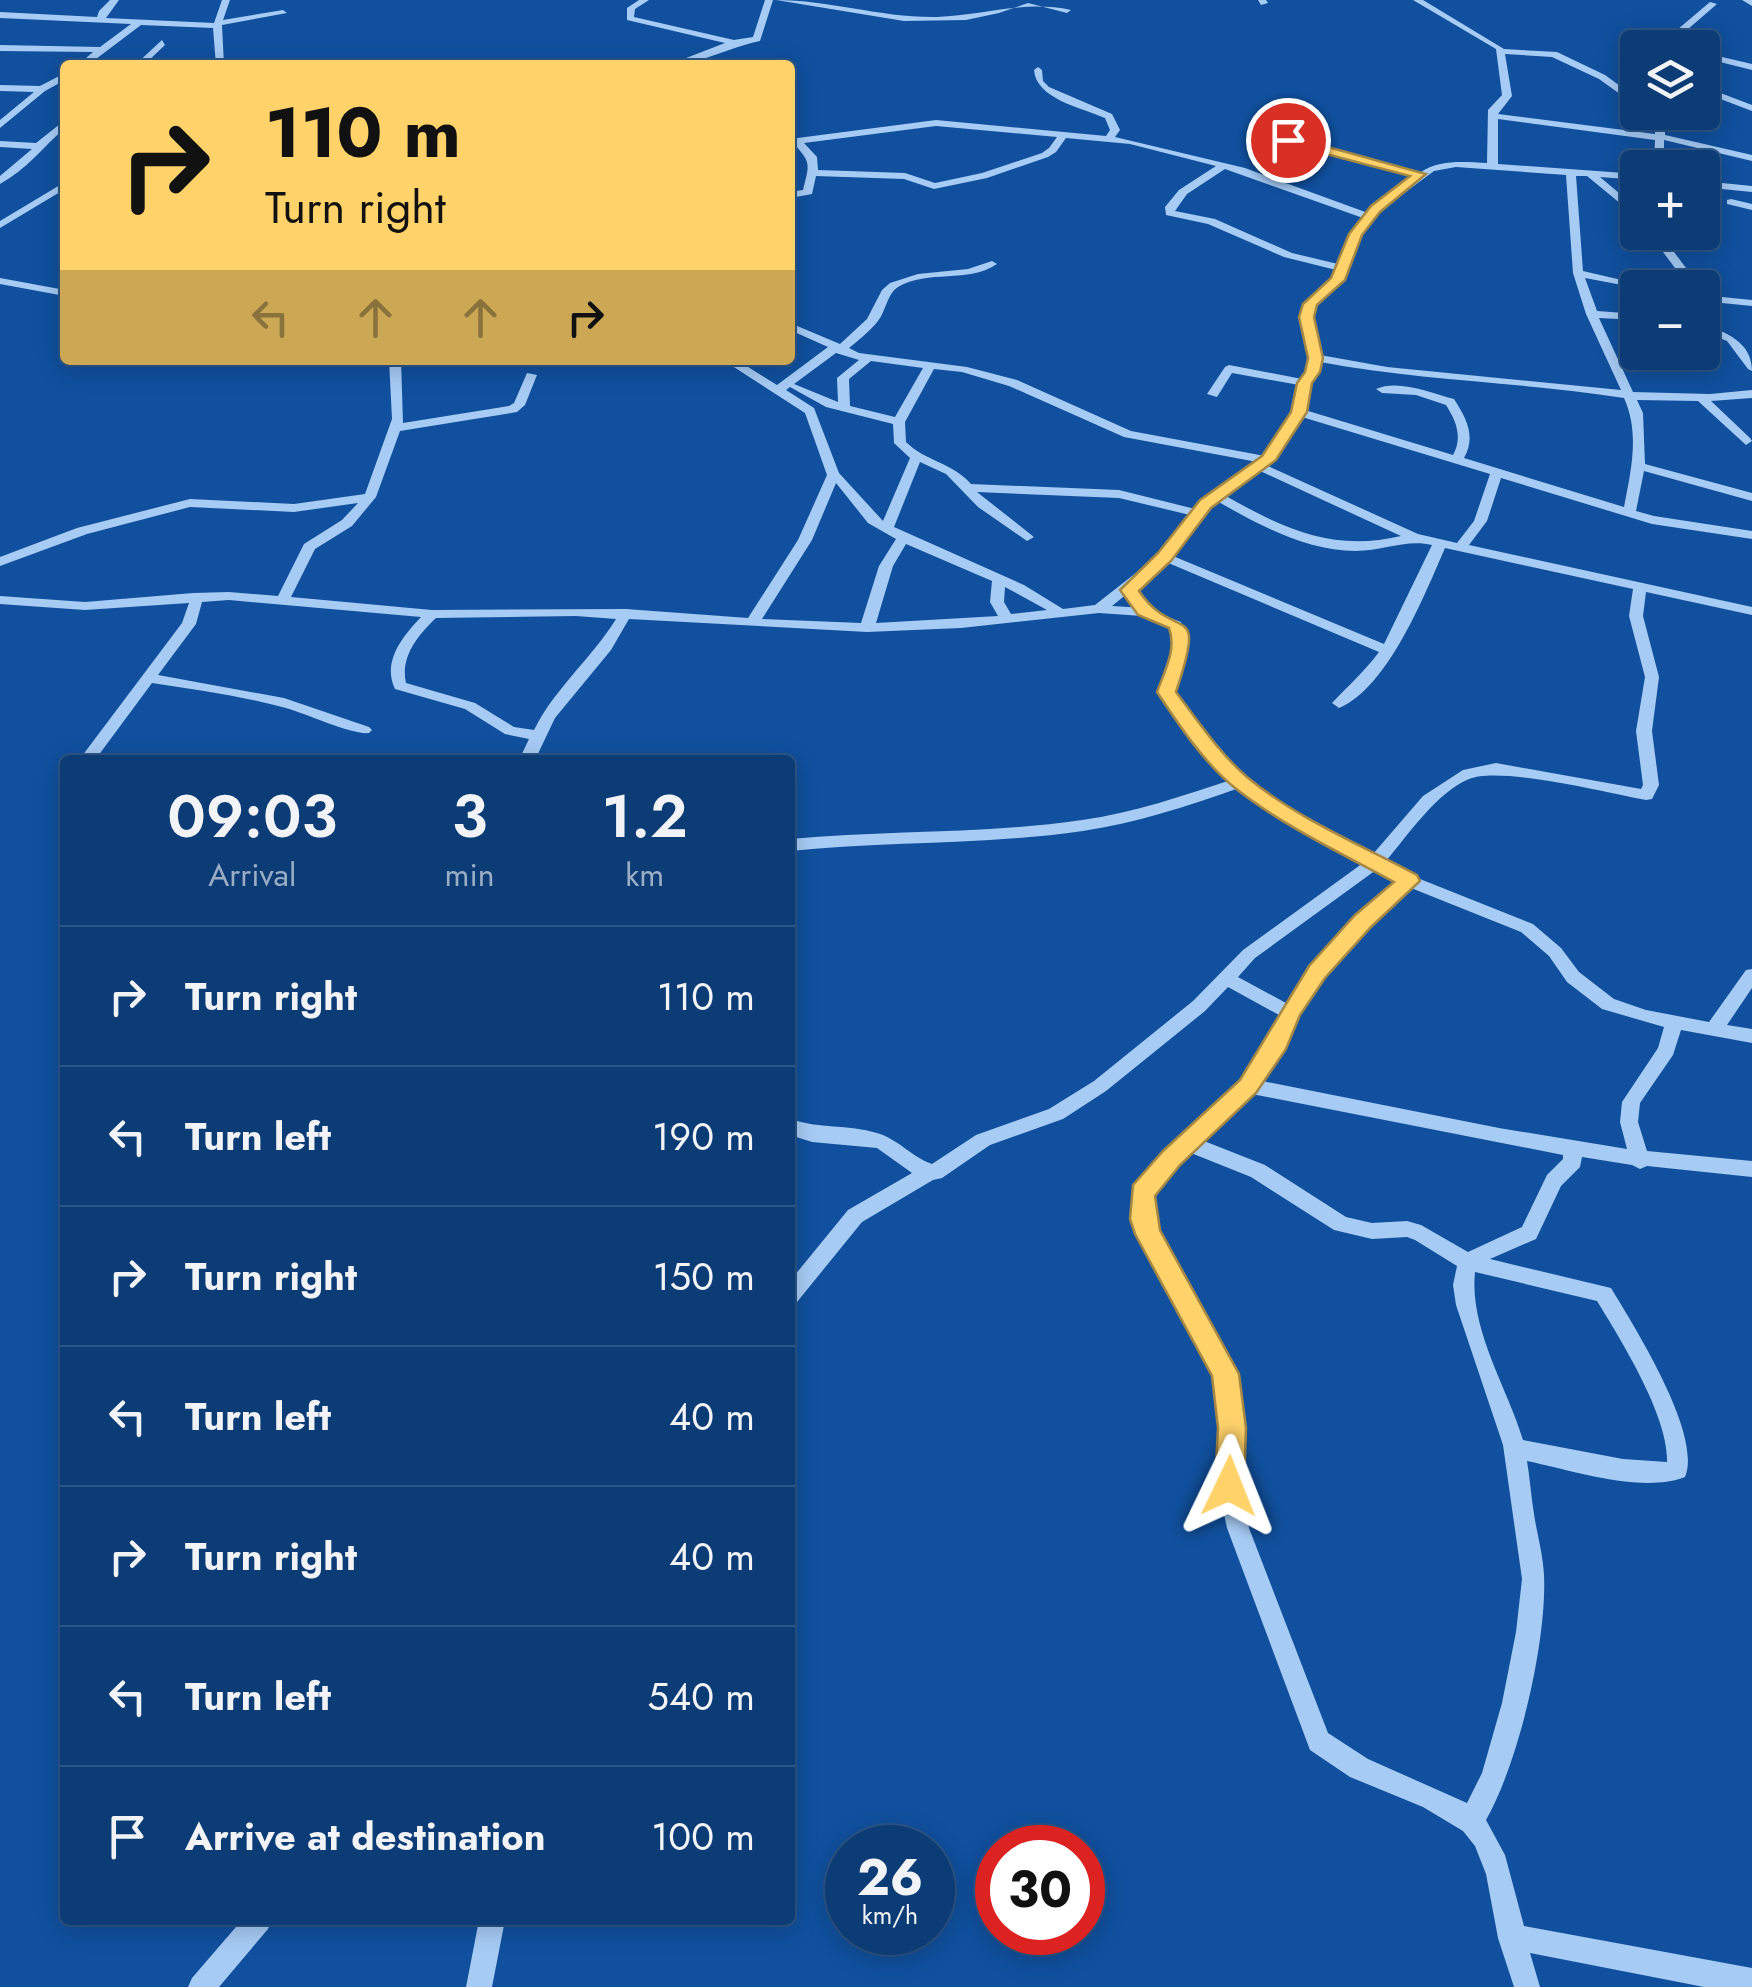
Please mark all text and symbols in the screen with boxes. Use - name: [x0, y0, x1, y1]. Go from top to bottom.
- map controls: [1620, 30, 1720, 370]
- button: layers: [1620, 30, 1720, 130]
- text: 110 m: [265, 82, 461, 183]
- pin: [1246, 98, 1331, 183]
- icon: right: [100, 100, 230, 230]
- icon: arrive: [1261, 113, 1316, 168]
- button: +: [1620, 150, 1720, 250]
- text: Turn right: [265, 175, 446, 240]
- button: −: [1620, 270, 1720, 370]
- icon: left: [243, 290, 298, 345]
- icon: ahead: [348, 290, 403, 345]
- icon: ahead: [453, 290, 508, 345]
- icon: right: [558, 290, 613, 345]
- text: 09:03: [167, 773, 337, 860]
- text: 3: [452, 773, 487, 860]
- text: 1.2: [602, 773, 688, 860]
- text: Arrival: [208, 852, 296, 898]
- text: min: [445, 852, 495, 898]
- text: km: [625, 852, 664, 898]
- icon: right: [100, 969, 155, 1024]
- text: Turn right: [185, 969, 357, 1024]
- text: 110 m: [657, 969, 755, 1024]
- icon: left: [100, 1109, 155, 1164]
- text: Turn left: [185, 1109, 331, 1164]
- text: 190 m: [652, 1109, 755, 1164]
- icon: right: [100, 1249, 155, 1304]
- text: Turn right: [185, 1249, 357, 1304]
- text: 150 m: [653, 1249, 755, 1304]
- icon: left: [100, 1389, 155, 1444]
- text: Turn left: [185, 1389, 331, 1444]
- text: 40 m: [669, 1389, 755, 1444]
- position arrow: [1177, 1434, 1281, 1538]
- icon: right: [100, 1529, 155, 1584]
- text: Turn right: [185, 1529, 357, 1584]
- text: 40 m: [669, 1529, 755, 1584]
- icon: left: [100, 1669, 155, 1724]
- text: Turn left: [185, 1669, 331, 1724]
- text: 540 m: [648, 1669, 755, 1724]
- icon: arrive: [100, 1809, 155, 1864]
- text: Arrive at destination: [185, 1809, 546, 1864]
- text: 100 m: [651, 1809, 755, 1864]
- speed limit sign: 30: [975, 1825, 1105, 1955]
- text: 26: [857, 1841, 923, 1914]
- text: km/h: [862, 1897, 918, 1933]

